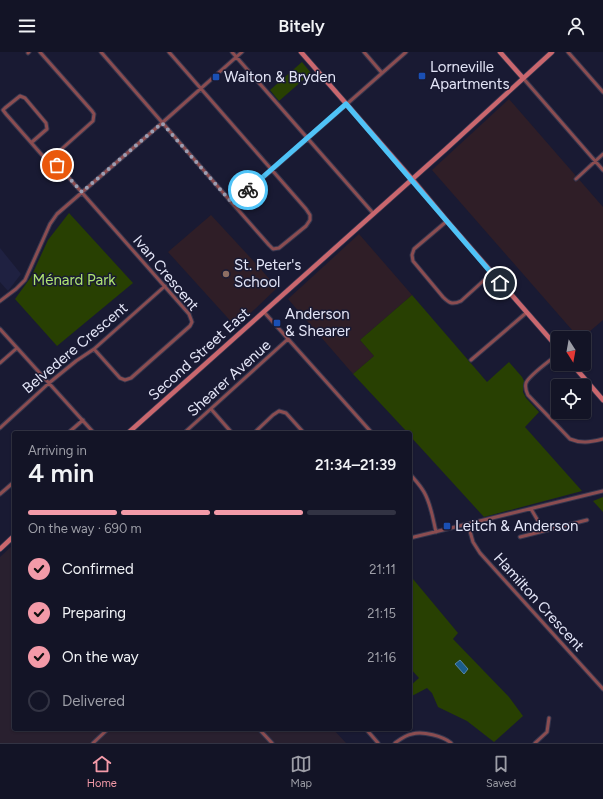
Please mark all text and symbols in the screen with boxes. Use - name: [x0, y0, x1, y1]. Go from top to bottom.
- icon: menu: [16, 15, 38, 37]
- text: Bitely: [278, 15, 325, 37]
- icon: person: [565, 15, 587, 37]
- place label: Lorneville Apartments: [430, 58, 509, 93]
- place label: Walton & Bryden: [224, 68, 336, 86]
- marker: Lorneville Apartments: [417, 71, 427, 81]
- marker: Walton & Bryden: [211, 72, 221, 82]
- pin: [40, 148, 74, 182]
- icon: bag: [46, 154, 68, 176]
- courier: [228, 170, 268, 210]
- icon: bike: [237, 179, 259, 201]
- street label: Ivan Crescent: [129, 232, 203, 315]
- place label: St. Peter's School: [234, 256, 301, 291]
- pin: [483, 266, 517, 300]
- marker: St. Peter's School: [221, 269, 231, 279]
- park label: Ménard Park: [32, 271, 116, 289]
- icon: home: [489, 272, 511, 294]
- street label: Belvedere Crescent: [19, 299, 132, 397]
- street label: Second Street East: [145, 304, 254, 404]
- place label: Anderson & Shearer: [285, 305, 350, 340]
- marker: Anderson & Shearer: [272, 318, 282, 328]
- north arrow: [551, 331, 591, 371]
- map controls: [551, 331, 591, 419]
- street label: Shearer Avenue: [184, 336, 274, 420]
- button: locate: [551, 379, 591, 419]
- text: Arriving in: [28, 443, 87, 458]
- text: 21:34–21:39: [315, 456, 396, 474]
- text: 4 min: [28, 457, 94, 489]
- place label: Leitch & Anderson: [455, 517, 578, 535]
- text: On the way · 690 m: [28, 521, 142, 536]
- marker: Leitch & Anderson: [442, 521, 452, 531]
- street label: Hamilton Crescent: [490, 549, 588, 655]
- icon: check: [28, 558, 50, 580]
- text: Confirmed: [62, 560, 134, 578]
- text: 21:11: [369, 562, 396, 577]
- icon: check: [28, 602, 50, 624]
- text: Preparing: [62, 604, 126, 622]
- text: 21:15: [367, 606, 396, 621]
- icon: check: [28, 646, 50, 668]
- text: On the way: [62, 648, 139, 666]
- text: 21:16: [367, 650, 396, 665]
- text: Delivered: [62, 692, 125, 710]
- tab: Home: [87, 753, 117, 790]
- tab: Map: [290, 753, 312, 790]
- tab: Saved: [486, 753, 516, 790]

